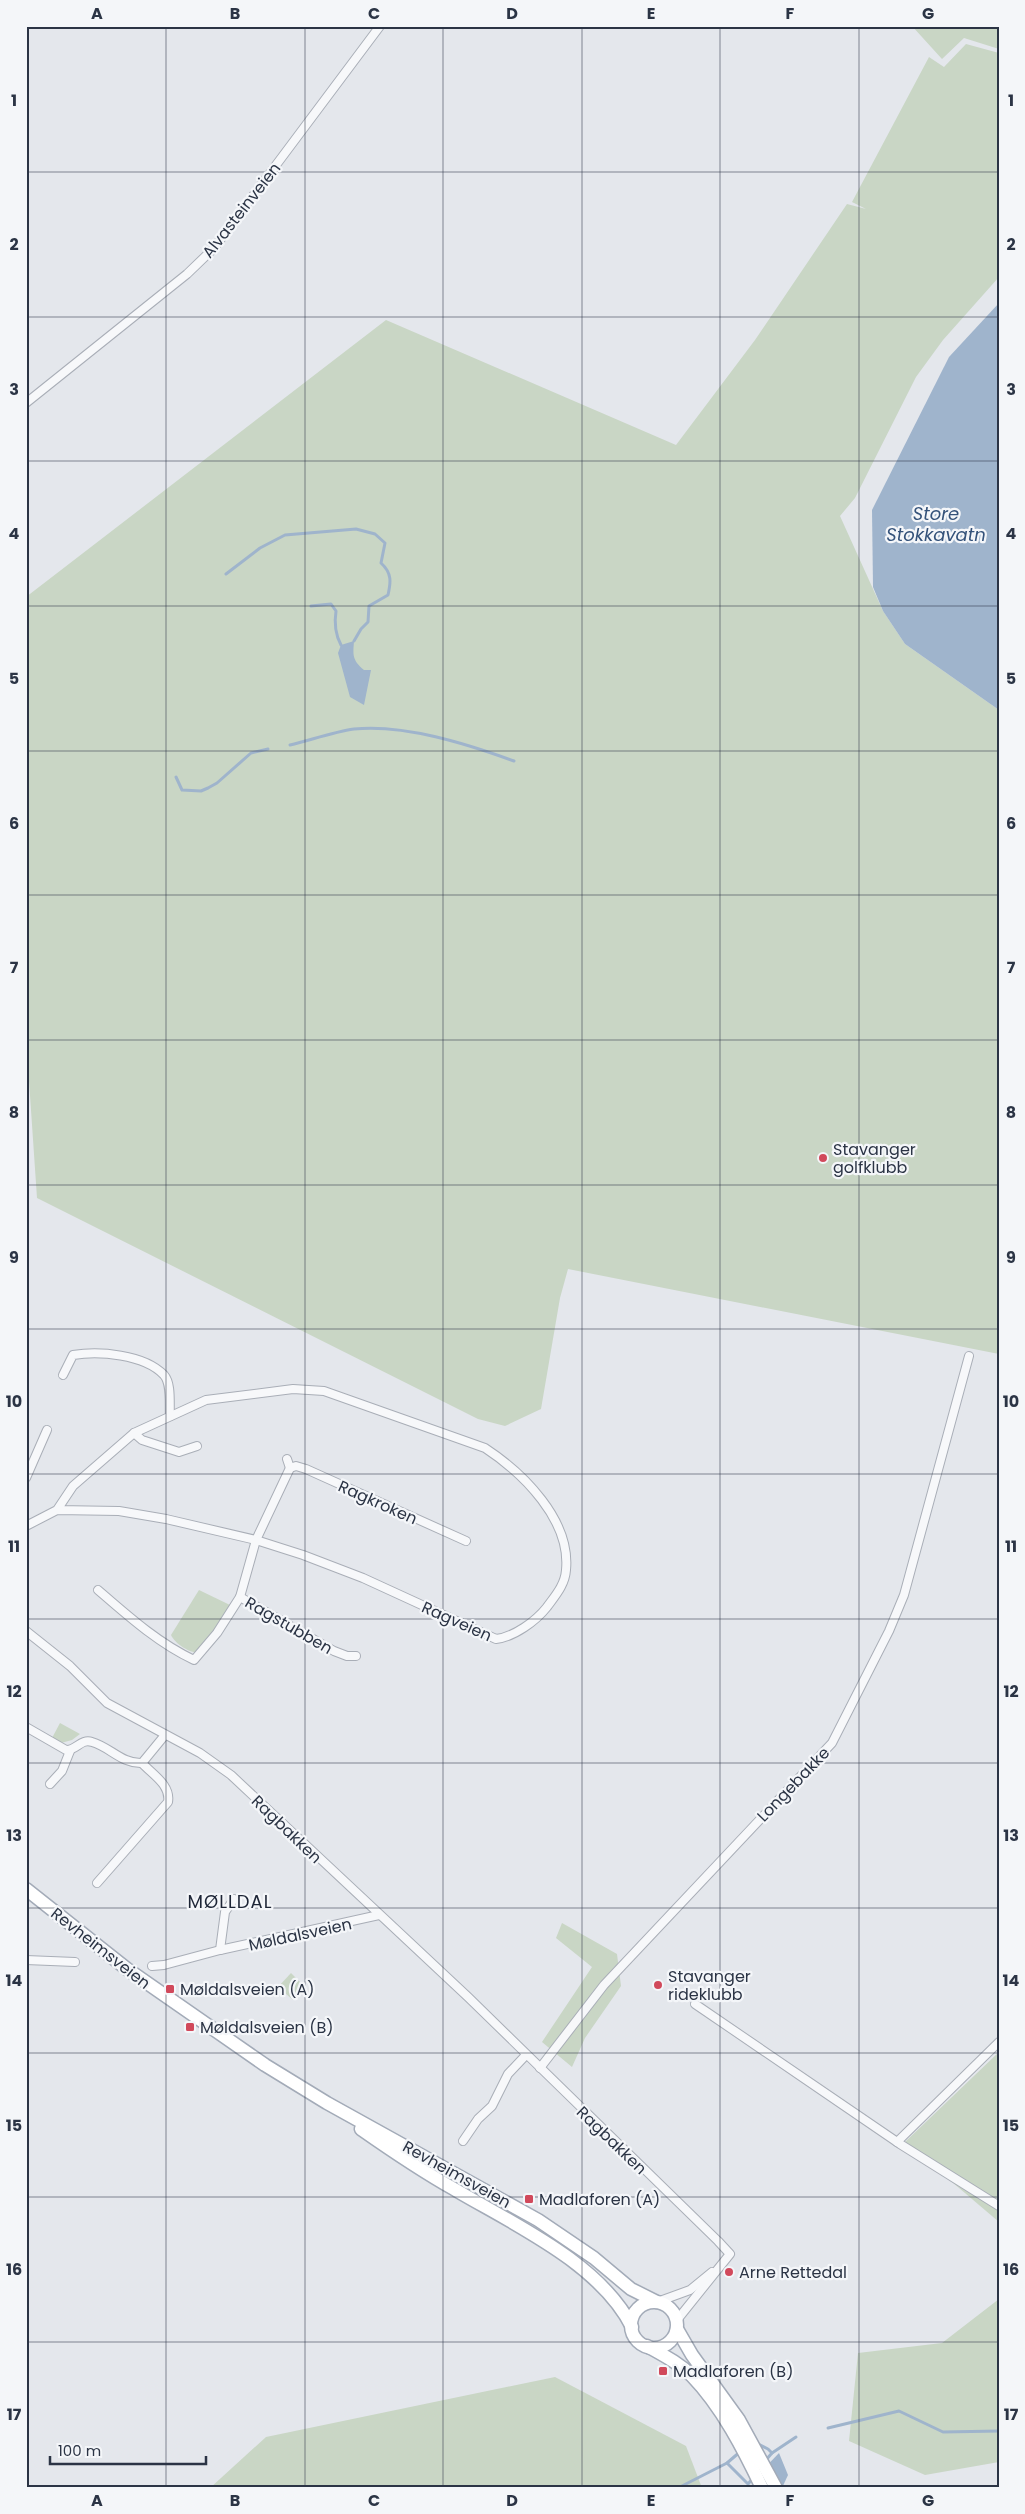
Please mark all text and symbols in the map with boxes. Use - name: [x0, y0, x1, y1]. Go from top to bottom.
- text: A: [91, 2, 103, 25]
- text: B: [230, 2, 240, 25]
- text: C: [368, 2, 380, 25]
- text: D: [506, 2, 518, 25]
- text: E: [647, 2, 655, 25]
- text: F: [786, 2, 795, 25]
- text: G: [922, 2, 934, 25]
- text: 1: [11, 89, 17, 112]
- text: 1: [1008, 89, 1014, 112]
- street label: Alvasteinveien: [197, 158, 286, 263]
- text: 2: [9, 233, 19, 256]
- text: 2: [1006, 233, 1016, 256]
- text: 3: [9, 378, 19, 401]
- text: 3: [1006, 378, 1016, 401]
- water label: Store Stokkavatn: [886, 501, 986, 547]
- text: 4: [9, 522, 20, 545]
- text: 4: [1006, 522, 1017, 545]
- text: 5: [9, 667, 19, 690]
- text: 5: [1006, 667, 1016, 690]
- text: 6: [9, 812, 19, 835]
- text: 6: [1006, 812, 1016, 835]
- text: 7: [10, 956, 19, 979]
- text: 7: [1007, 956, 1016, 979]
- text: 8: [9, 1101, 19, 1124]
- text: 8: [1006, 1101, 1016, 1124]
- place label: Stavanger golfklubb: [833, 1138, 916, 1179]
- marker: Stavanger golfklubb: [817, 1152, 829, 1164]
- text: 9: [9, 1246, 19, 1269]
- text: 9: [1006, 1246, 1016, 1269]
- text: 10: [6, 1390, 22, 1413]
- text: 10: [1003, 1390, 1019, 1413]
- street label: Ragkroken: [335, 1475, 421, 1530]
- text: 11: [8, 1535, 20, 1558]
- text: 11: [1005, 1535, 1017, 1558]
- street label: Ragstubben: [241, 1591, 337, 1660]
- street label: Ragveien: [418, 1596, 495, 1647]
- text: 12: [6, 1680, 22, 1703]
- text: 12: [1003, 1680, 1019, 1703]
- street label: Longebakke: [752, 1742, 835, 1827]
- street label: Ragbakken: [246, 1790, 327, 1869]
- text: 13: [6, 1824, 22, 1847]
- text: 13: [1003, 1824, 1019, 1847]
- district label: MØLLDAL: [188, 1889, 272, 1914]
- street label: Revheimsveien: [46, 1902, 155, 1995]
- street label: Møldalsveien: [246, 1912, 354, 1957]
- place label: Stavanger rideklubb: [668, 1965, 751, 2006]
- text: 14: [6, 1969, 23, 1992]
- text: 14: [1003, 1969, 1020, 1992]
- place label: Møldalsveien (A): [180, 1978, 314, 2001]
- marker: Stavanger rideklubb: [652, 1979, 664, 1991]
- marker: Møldalsveien (A): [164, 1983, 176, 1995]
- place label: Møldalsveien (B): [200, 2016, 333, 2039]
- marker: Møldalsveien (B): [184, 2021, 196, 2033]
- street label: Ragbakken: [571, 2101, 652, 2180]
- text: 15: [6, 2114, 22, 2137]
- text: 15: [1003, 2114, 1019, 2137]
- street label: Revheimsveien: [398, 2135, 515, 2214]
- place label: Madlaforen (A): [539, 2188, 660, 2211]
- marker: Madlaforen (A): [523, 2193, 535, 2205]
- text: 16: [6, 2258, 22, 2281]
- text: 16: [1003, 2258, 1019, 2281]
- place label: Arne Rettedal: [739, 2261, 847, 2284]
- marker: Arne Rettedal: [723, 2266, 735, 2278]
- place label: Madlaforen (B): [673, 2360, 793, 2383]
- marker: Madlaforen (B): [657, 2365, 669, 2377]
- text: 17: [7, 2403, 22, 2426]
- text: 17: [1004, 2403, 1019, 2426]
- scale bar: [50, 2434, 206, 2466]
- text: 100 m: [58, 2440, 101, 2461]
- text: A: [91, 2489, 103, 2512]
- text: B: [230, 2489, 240, 2512]
- text: C: [368, 2489, 380, 2512]
- text: D: [506, 2489, 518, 2512]
- text: E: [647, 2489, 655, 2512]
- text: F: [786, 2489, 795, 2512]
- text: G: [922, 2489, 934, 2512]

